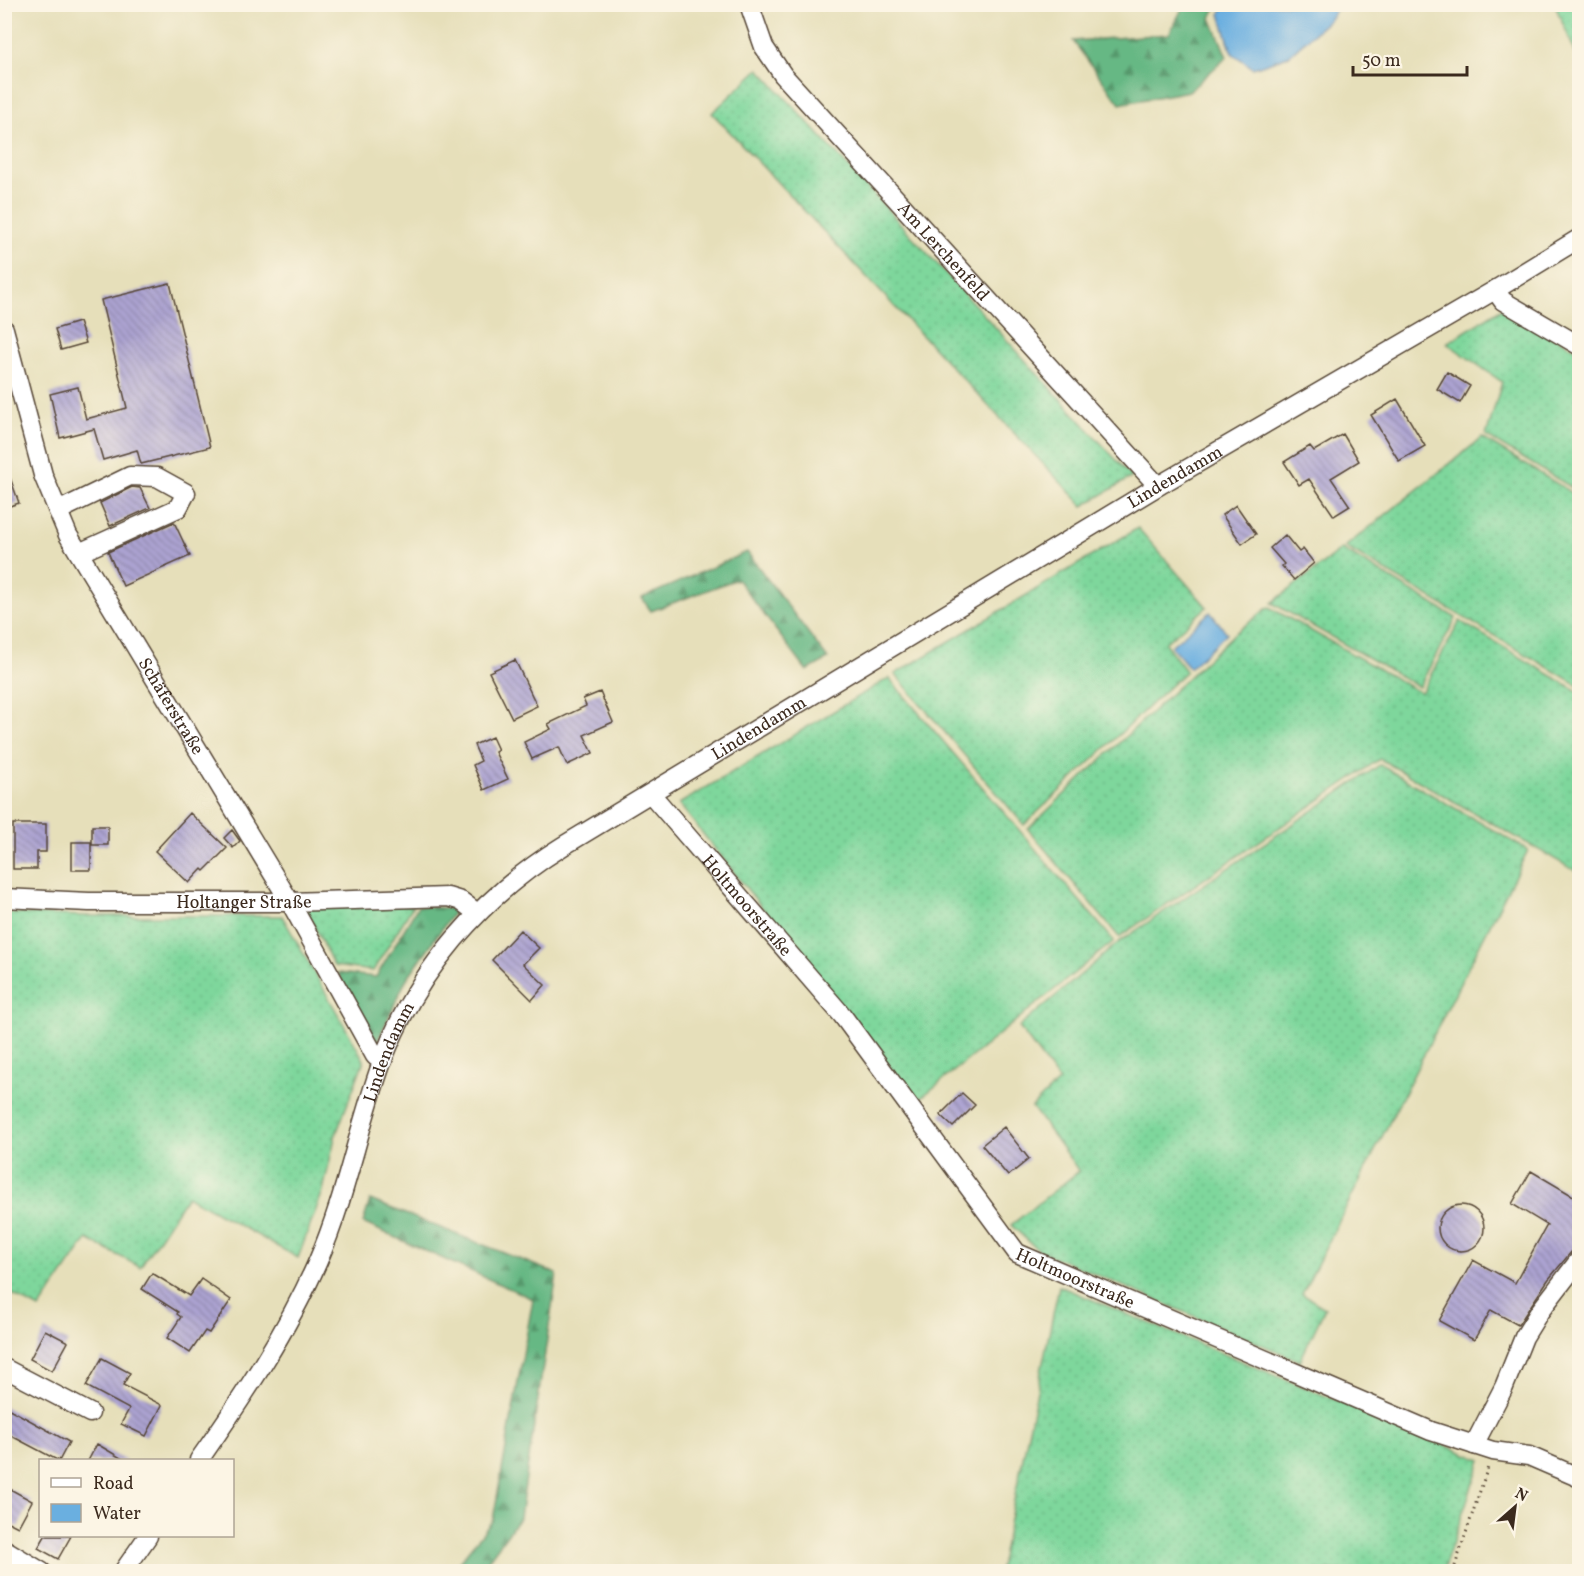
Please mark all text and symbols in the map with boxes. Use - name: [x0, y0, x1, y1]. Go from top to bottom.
- scale bar: [1353, 39, 1467, 77]
- text: 50 m: [1362, 49, 1401, 74]
- street label: Am Lerchenfeld: [891, 197, 995, 307]
- street label: Lindendamm: [1123, 440, 1228, 516]
- street label: Schäferstraße: [131, 654, 209, 760]
- street label: Lindendamm: [707, 691, 812, 767]
- street label: Holtmoorstraße: [695, 850, 797, 962]
- street label: Holtanger Straße: [176, 890, 312, 916]
- street label: Lindendamm: [358, 998, 422, 1106]
- street label: Holtmoorstraße: [1011, 1243, 1138, 1316]
- legend: [39, 1459, 234, 1537]
- text: Road: [93, 1472, 134, 1497]
- north arrow: [1485, 1477, 1545, 1537]
- text: N: [1511, 1483, 1532, 1508]
- text: Water: [93, 1502, 141, 1527]

